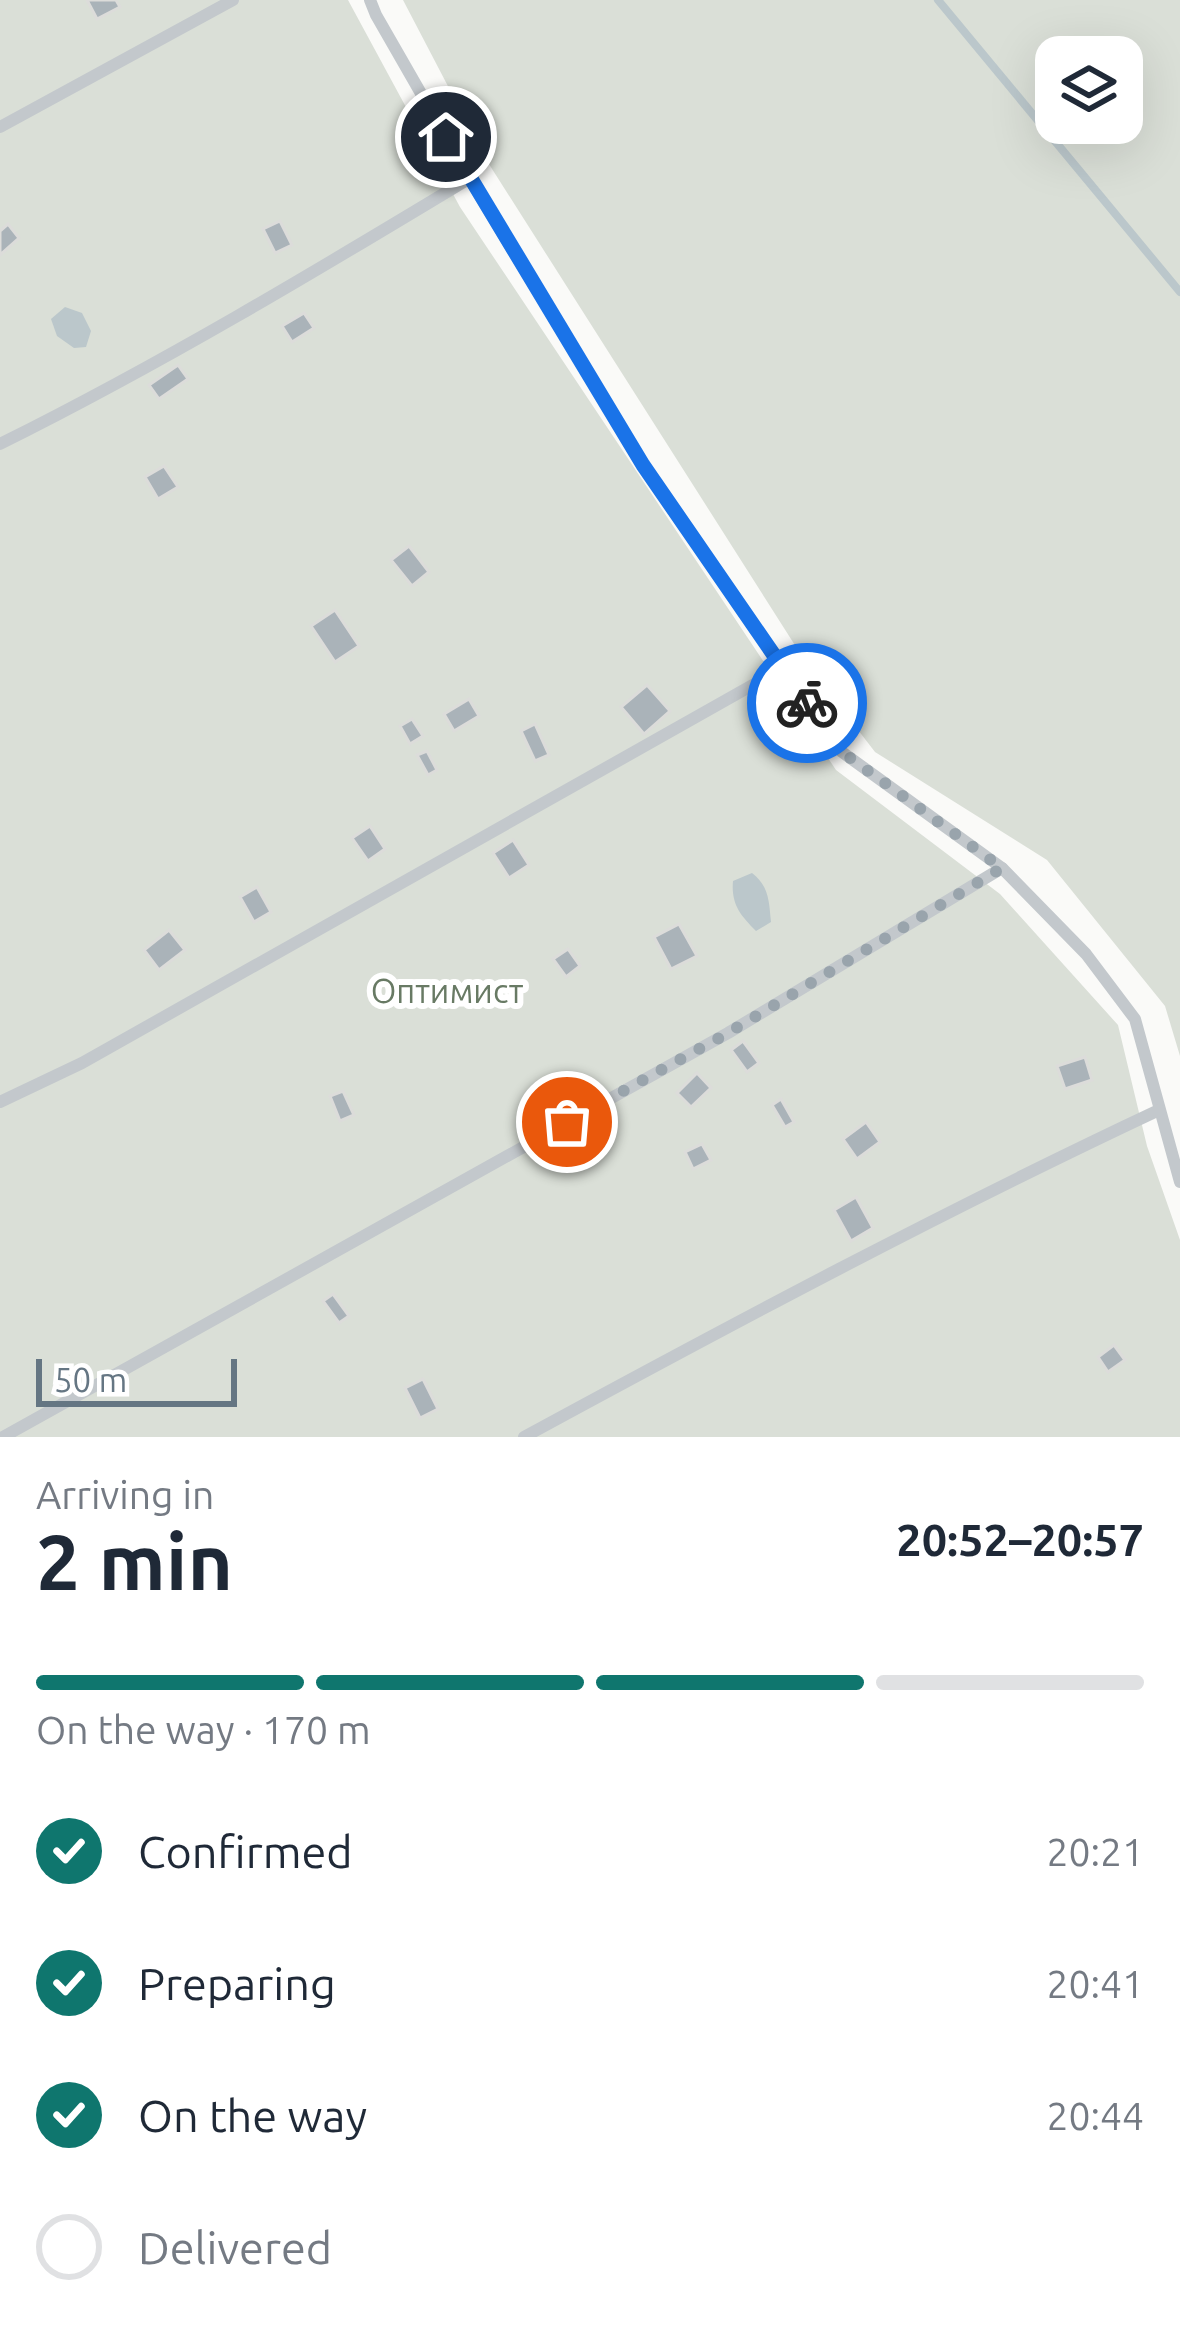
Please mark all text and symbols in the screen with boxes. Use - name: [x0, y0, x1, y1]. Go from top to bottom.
- map controls: [1035, 36, 1143, 144]
- button: layers: [1035, 36, 1143, 144]
- pin: [395, 86, 497, 188]
- icon: home: [413, 104, 479, 170]
- courier: [747, 643, 867, 763]
- icon: bike: [774, 670, 840, 736]
- park label: Оптимист: [371, 972, 524, 1009]
- pin: [516, 1071, 618, 1173]
- icon: bag: [534, 1089, 600, 1155]
- scale bar: [36, 1353, 237, 1406]
- text: 50 m: [54, 1361, 127, 1398]
- text: Arriving in: [36, 1473, 214, 1516]
- text: 20:52–20:57: [896, 1514, 1144, 1565]
- text: 2 min: [36, 1517, 233, 1605]
- text: On the way · 170 m: [36, 1708, 371, 1751]
- icon: check: [36, 1818, 102, 1884]
- text: Confirmed: [138, 1826, 353, 1877]
- text: 20:21: [1046, 1830, 1144, 1873]
- icon: check: [36, 1950, 102, 2016]
- text: Preparing: [138, 1958, 336, 2009]
- text: 20:41: [1046, 1962, 1144, 2005]
- icon: check: [36, 2082, 102, 2148]
- text: On the way: [138, 2090, 367, 2141]
- text: 20:44: [1046, 2094, 1144, 2137]
- text: Delivered: [138, 2222, 332, 2273]

